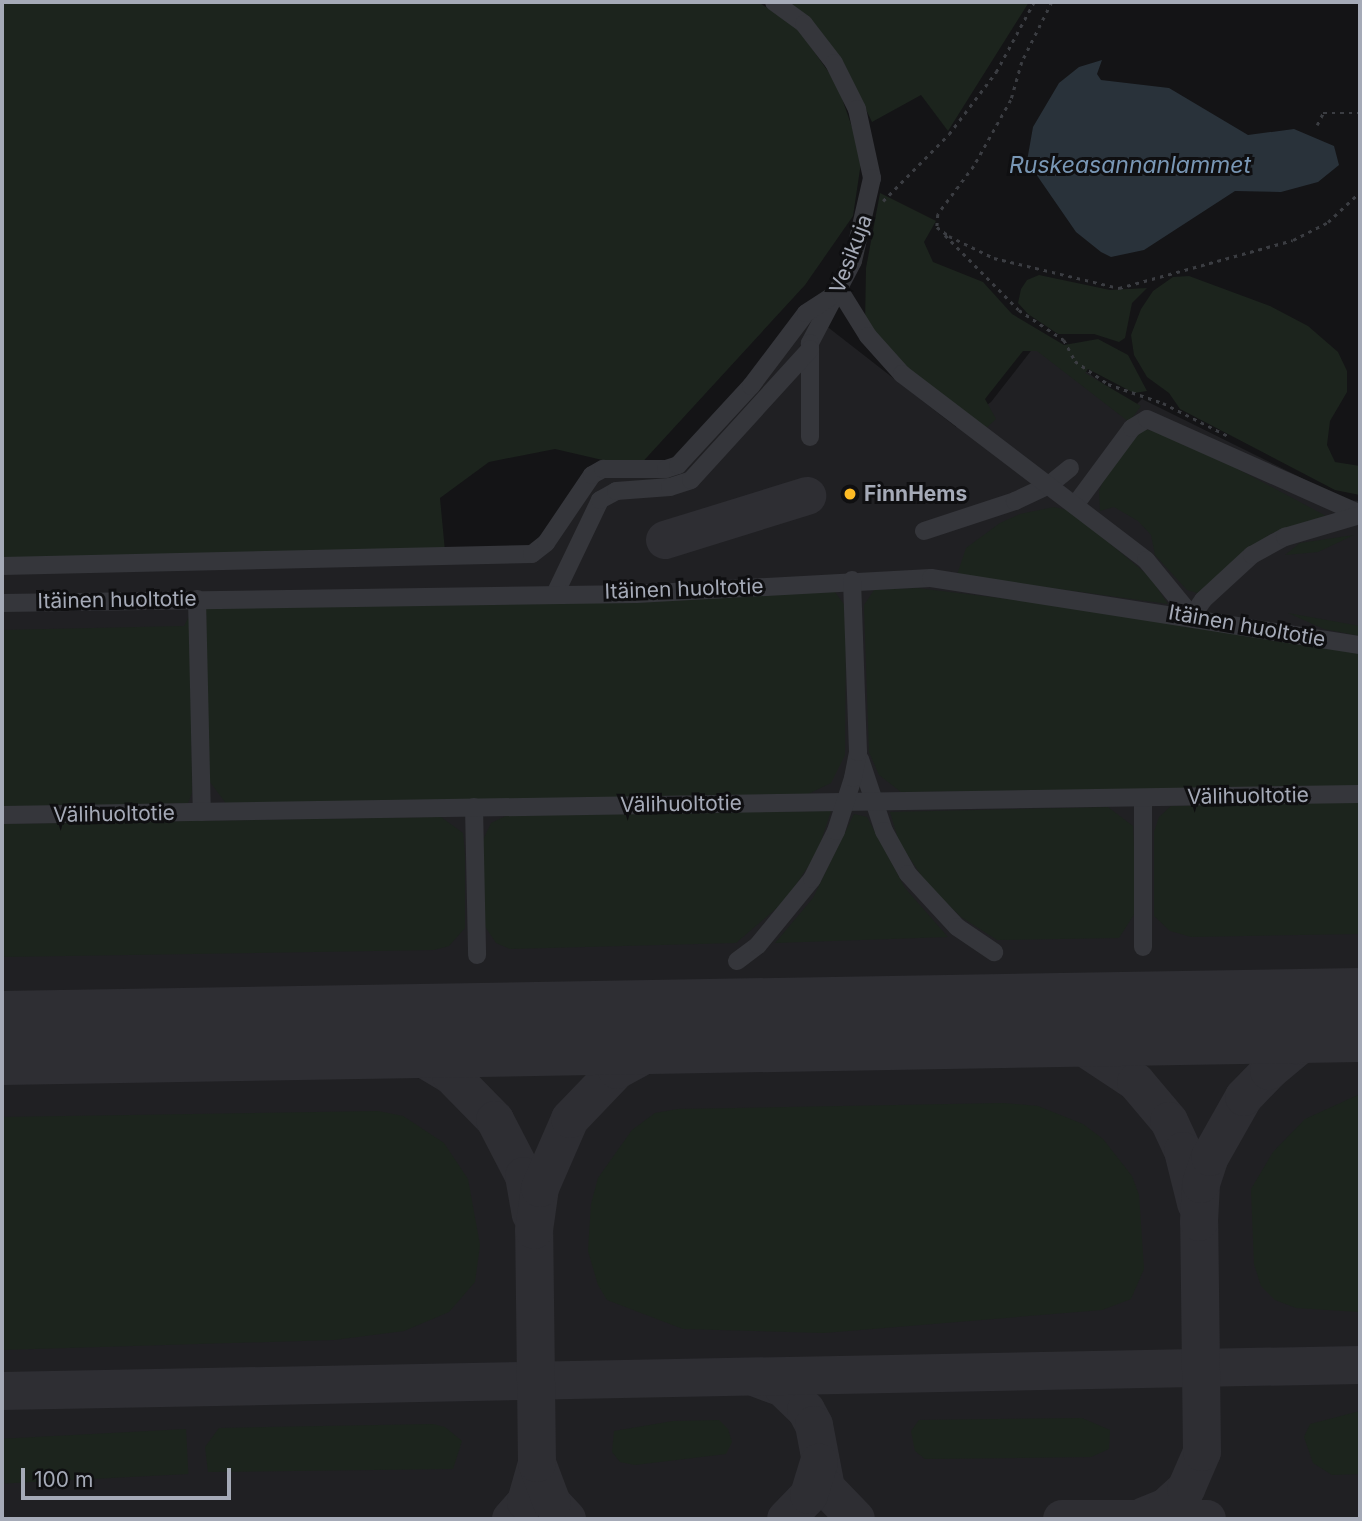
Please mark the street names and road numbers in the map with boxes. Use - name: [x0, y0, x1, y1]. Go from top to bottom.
- street label: Vesikuja: [824, 211, 878, 297]
- street label: Itäinen huoltotie: [604, 574, 764, 604]
- street label: Itäinen huoltotie: [37, 586, 197, 614]
- street label: Itäinen huoltotie: [1167, 600, 1327, 652]
- street label: Välihuoltotie: [1187, 782, 1309, 810]
- street label: Välihuoltotie: [620, 790, 742, 818]
- street label: Välihuoltotie: [53, 800, 175, 828]

